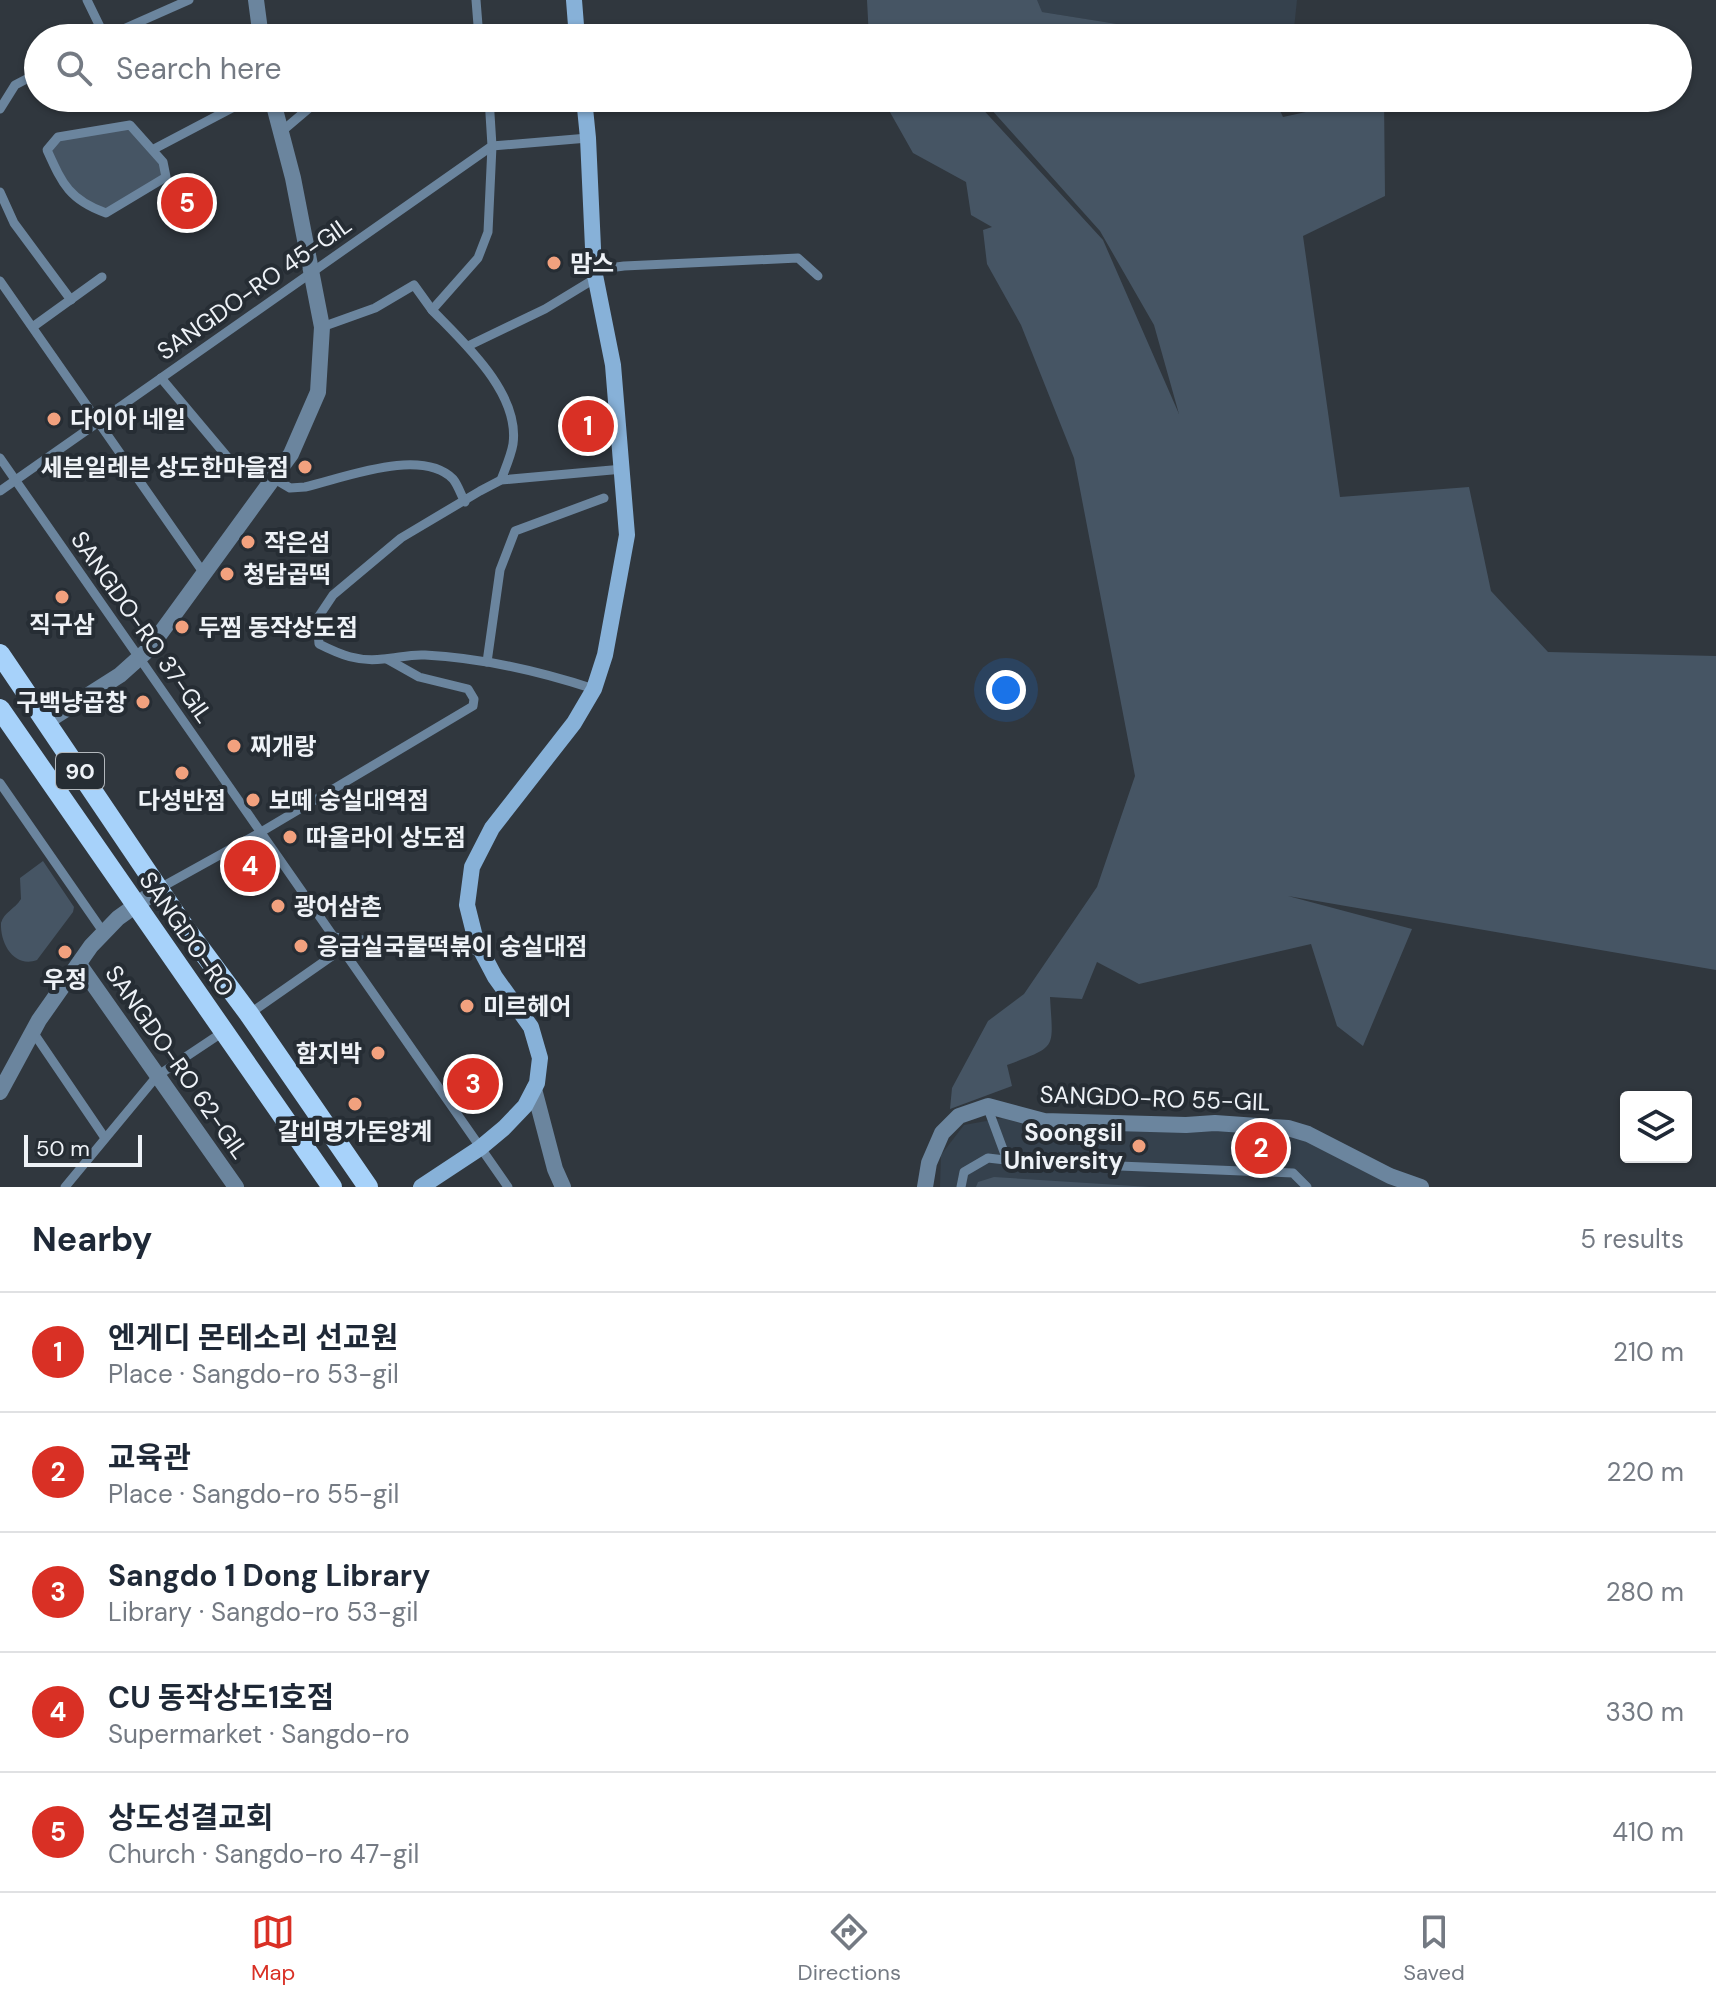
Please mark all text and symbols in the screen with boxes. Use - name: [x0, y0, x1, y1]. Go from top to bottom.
- search box: [24, 24, 1692, 112]
- icon: search: [52, 46, 96, 90]
- text: Search here: [116, 49, 282, 88]
- pin: 5: [161, 173, 213, 233]
- street label: SANGDO-RO 45-GIL: [151, 209, 357, 367]
- place label: 맘스: [570, 248, 614, 279]
- marker: 맘스: [545, 254, 563, 272]
- pin: 1: [562, 396, 614, 456]
- place label: 다이아 네일: [70, 404, 186, 435]
- marker: 다이아 네일: [45, 410, 63, 428]
- place label: 세븐일레븐 상도한마을점: [40, 452, 289, 483]
- marker: 세븐일레븐 상도한마을점: [296, 458, 314, 476]
- street label: SANGDO-RO 37-GIL: [64, 525, 220, 729]
- place label: 작은섬: [264, 527, 330, 558]
- marker: 작은섬: [239, 533, 257, 551]
- place label: 청담곱떡: [243, 559, 331, 590]
- marker: 청담곱떡: [218, 565, 236, 583]
- marker: 직구삼: [53, 588, 71, 606]
- place label: 직구삼: [29, 609, 95, 640]
- place label: 두찜 동작상도점: [198, 612, 358, 643]
- marker: 두찜 동작상도점: [173, 618, 191, 636]
- your location: [986, 670, 1026, 710]
- place label: 구백냥곱창: [17, 687, 127, 718]
- marker: 구백냥곱창: [134, 693, 152, 711]
- place label: 찌개랑: [250, 731, 316, 762]
- marker: 찌개랑: [225, 737, 243, 755]
- road number: 90: [56, 753, 104, 789]
- marker: 다성반점: [173, 764, 191, 782]
- place label: 다성반점: [138, 785, 226, 816]
- place label: 보떼 숭실대역점: [269, 785, 429, 816]
- marker: 보떼 숭실대역점: [244, 791, 262, 809]
- place label: 따올라이 상도점: [306, 822, 466, 853]
- marker: 따올라이 상도점: [281, 828, 299, 846]
- pin: 4: [224, 836, 276, 896]
- street label: SANGDO-RO: [133, 865, 241, 1003]
- place label: 광어삼촌: [294, 891, 382, 922]
- marker: 광어삼촌: [269, 897, 287, 915]
- place label: 응급실국물떡볶이 숭실대점: [317, 931, 588, 962]
- marker: 응급실국물떡볶이 숭실대점: [292, 937, 310, 955]
- marker: 우정: [56, 943, 74, 961]
- street label: SANGDO-RO 62-GIL: [98, 959, 256, 1165]
- place label: 우정: [43, 964, 87, 995]
- place label: 미르헤어: [483, 991, 571, 1022]
- marker: 미르헤어: [458, 997, 476, 1015]
- place label: 함지박: [296, 1038, 362, 1069]
- marker: 함지박: [369, 1044, 387, 1062]
- pin: 3: [447, 1054, 499, 1114]
- street label: SANGDO-RO 55-GIL: [1039, 1078, 1271, 1118]
- map controls: [1620, 1091, 1692, 1163]
- button: layers: [1620, 1091, 1692, 1163]
- marker: 갈비명가돈양계: [346, 1095, 364, 1113]
- place label: 갈비명가돈양계: [278, 1116, 432, 1147]
- place label: Soongsil University: [1004, 1117, 1123, 1176]
- pin: 2: [1235, 1118, 1287, 1178]
- scale bar: [24, 1131, 142, 1167]
- text: 50 m: [36, 1134, 90, 1163]
- marker: Soongsil University: [1130, 1137, 1148, 1155]
- text: Nearby: [32, 1217, 152, 1262]
- text: 5 results: [1580, 1222, 1684, 1256]
- text: 엔게디 몬테소리 선교원: [108, 1318, 398, 1357]
- text: 1: [53, 1335, 63, 1369]
- text: 210 m: [1613, 1335, 1684, 1369]
- text: Place · Sangdo-ro 53-gil: [108, 1357, 399, 1391]
- text: 교육관: [108, 1438, 191, 1477]
- text: 2: [50, 1455, 66, 1489]
- text: 220 m: [1606, 1455, 1684, 1489]
- text: Place · Sangdo-ro 55-gil: [108, 1477, 399, 1511]
- text: Sangdo 1 Dong Library: [108, 1556, 430, 1595]
- text: 3: [50, 1575, 66, 1609]
- text: 280 m: [1606, 1575, 1684, 1609]
- text: Library · Sangdo-ro 53-gil: [108, 1595, 418, 1629]
- text: CU 동작상도1호점: [108, 1678, 334, 1717]
- text: 4: [50, 1695, 66, 1729]
- text: 330 m: [1605, 1695, 1684, 1729]
- text: Supermarket · Sangdo-ro: [108, 1717, 410, 1751]
- text: 상도성결교회: [108, 1798, 274, 1837]
- text: 5: [50, 1815, 66, 1849]
- text: 410 m: [1612, 1815, 1684, 1849]
- text: Church · Sangdo-ro 47-gil: [108, 1837, 419, 1871]
- tab: Map: [251, 1910, 295, 1987]
- tab: Directions: [798, 1910, 901, 1987]
- tab: Saved: [1403, 1910, 1465, 1987]

